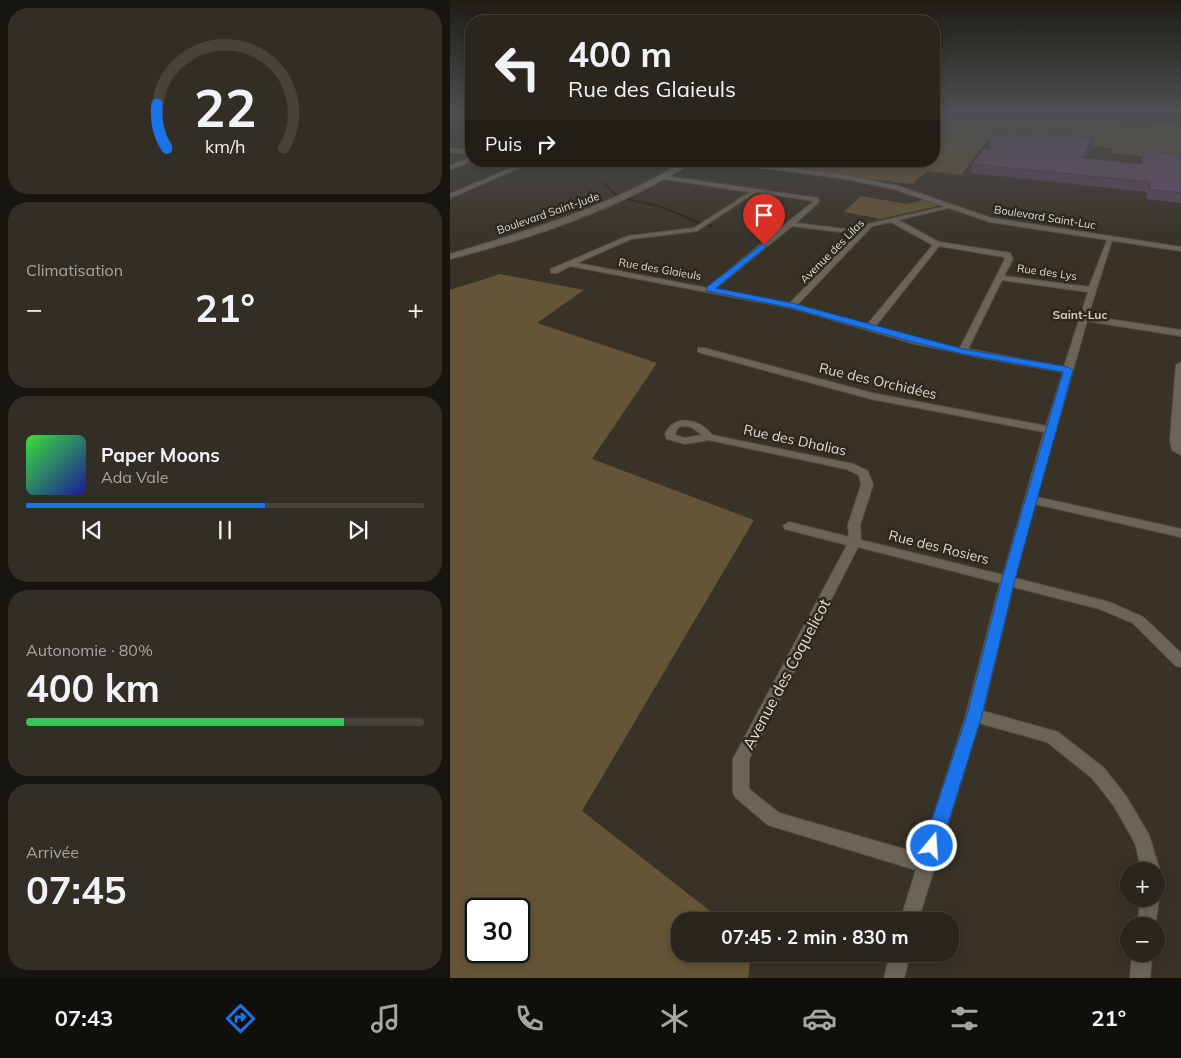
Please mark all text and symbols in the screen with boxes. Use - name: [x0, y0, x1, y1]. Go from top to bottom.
- text: 400 m: [568, 32, 672, 76]
- icon: left: [485, 35, 550, 100]
- text: 22: [194, 75, 256, 140]
- text: Rue des Glaieuls: [568, 75, 736, 103]
- icon: right: [532, 130, 560, 158]
- text: Puis: [485, 132, 522, 156]
- text: km/h: [205, 135, 245, 157]
- street label: Boulevard Saint-Jude: [495, 189, 601, 237]
- pin: [743, 194, 785, 245]
- icon: arrive: [750, 201, 778, 229]
- street label: Boulevard Saint-Luc: [993, 202, 1098, 232]
- street label: Avenue des Lilas: [797, 216, 867, 286]
- street label: Rue des Glaieuls: [617, 255, 703, 283]
- text: Climatisation: [26, 260, 123, 280]
- street label: Rue des Lys: [1016, 261, 1078, 283]
- text: 21°: [195, 284, 255, 332]
- text: −: [26, 291, 43, 326]
- text: +: [407, 291, 424, 326]
- district label: Saint-Luc: [1052, 307, 1108, 322]
- street label: Rue des Orchidées: [817, 359, 939, 403]
- street label: Rue des Dhalias: [742, 420, 848, 460]
- text: Paper Moons: [101, 443, 220, 467]
- text: Ada Vale: [101, 467, 168, 487]
- icon: previous: [78, 516, 106, 544]
- icon: pause: [211, 516, 239, 544]
- icon: next: [344, 516, 372, 544]
- street label: Rue des Rosiers: [887, 526, 991, 568]
- street label: Avenue des Coquelicot: [738, 595, 834, 753]
- text: Autonomie · 80%: [26, 640, 153, 660]
- text: 400 km: [26, 664, 160, 712]
- position arrow: [905, 819, 957, 871]
- text: Arrivée: [26, 842, 79, 862]
- map controls: [1120, 862, 1165, 962]
- button: +: [1120, 862, 1165, 907]
- text: 07:45: [26, 866, 127, 914]
- speed limit sign: 30: [465, 898, 530, 963]
- button: −: [1120, 917, 1165, 962]
- text: 07:45 · 2 min · 830 m: [721, 925, 909, 949]
- icon: directions: [223, 1001, 258, 1036]
- icon: music: [368, 1001, 403, 1036]
- icon: phone: [512, 1001, 547, 1036]
- icon: climate: [657, 1001, 692, 1036]
- icon: car: [802, 1001, 837, 1036]
- icon: filters: [947, 1001, 982, 1036]
- text: 07:43: [55, 1004, 113, 1032]
- text: 21°: [1091, 1004, 1126, 1032]

